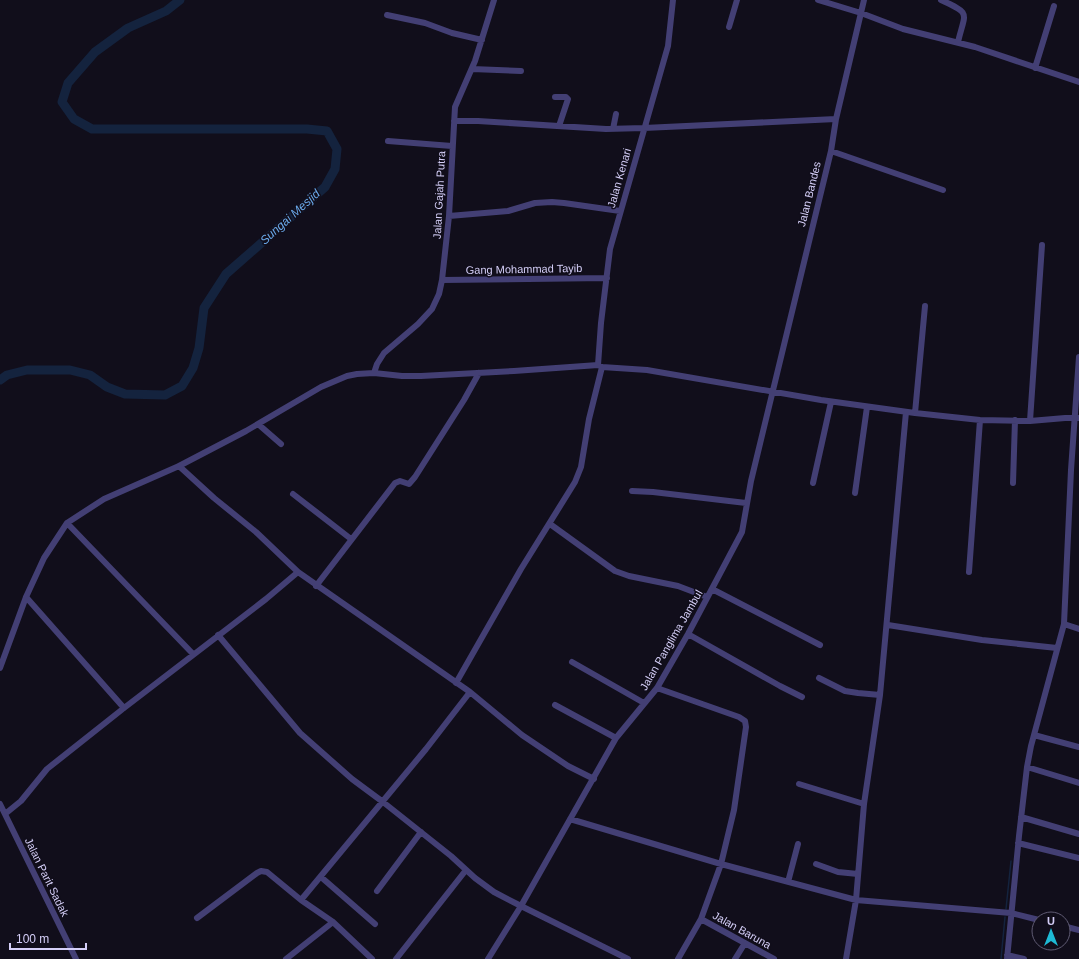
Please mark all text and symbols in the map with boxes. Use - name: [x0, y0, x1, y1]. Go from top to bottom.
- street label: Jalan Kenari: [605, 147, 633, 209]
- street label: Jalan Gajah Putra: [431, 150, 447, 239]
- street label: Jalan Bandes: [795, 160, 823, 228]
- water label: Sungai Mesjid: [257, 186, 323, 247]
- street label: Gang Mohammad Tayib: [466, 262, 582, 276]
- street label: Jalan Panglima Jambul: [637, 588, 705, 692]
- street label: Jalan Parit Sadak: [23, 836, 72, 919]
- street label: Jalan Baruna: [711, 909, 774, 951]
- north arrow: [1031, 911, 1071, 951]
- text: U: [1047, 915, 1055, 927]
- scale bar: [10, 925, 86, 951]
- text: 100 m: [16, 932, 49, 946]

